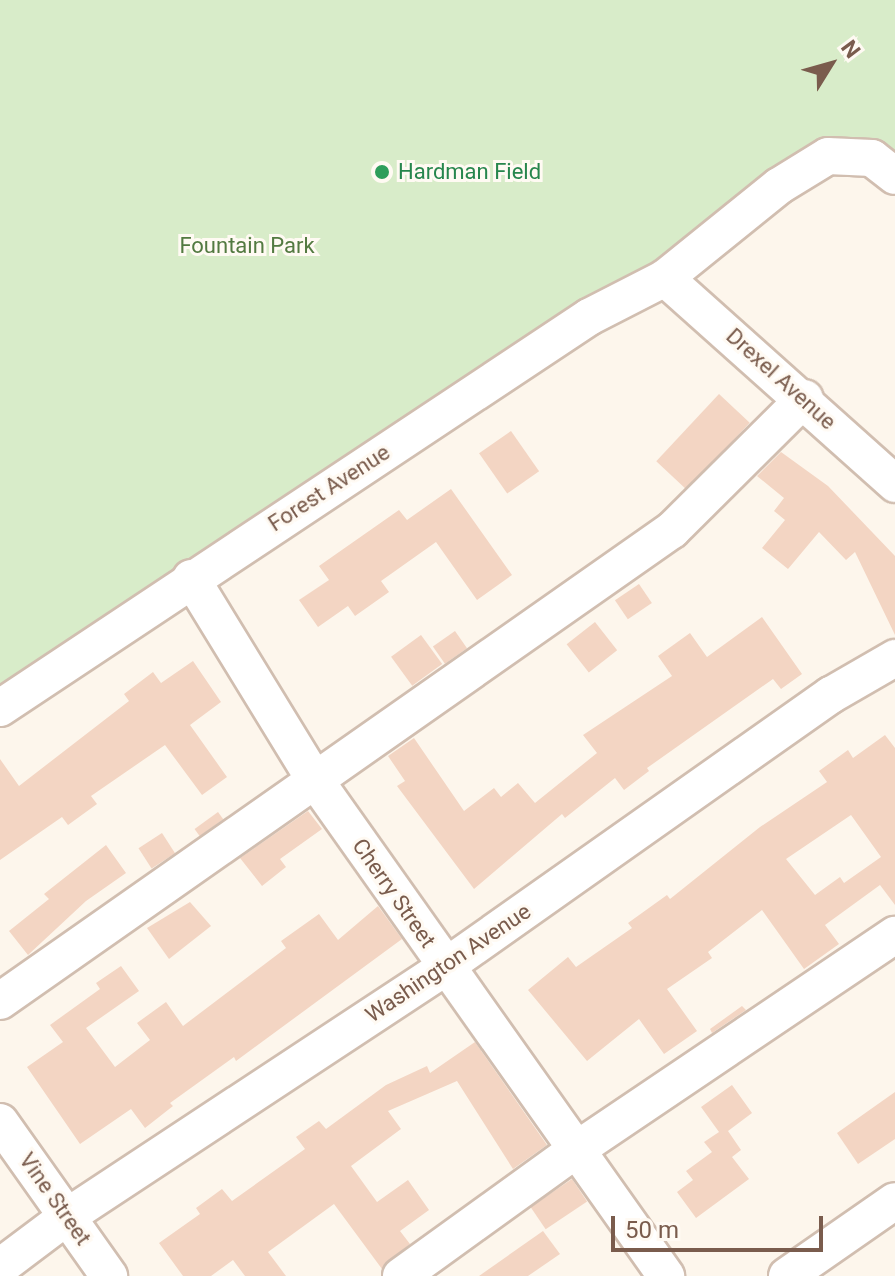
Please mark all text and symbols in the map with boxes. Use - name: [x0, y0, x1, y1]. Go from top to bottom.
- north arrow: [791, 24, 871, 104]
- text: N: [836, 36, 865, 63]
- place label: Hardman Field: [398, 159, 541, 185]
- marker: Hardman Field: [373, 163, 391, 181]
- park label: Fountain Park: [179, 233, 315, 259]
- street label: Drexel Avenue: [721, 323, 841, 435]
- street label: Forest Avenue: [263, 439, 395, 537]
- street label: Cherry Street: [347, 833, 441, 953]
- street label: Washington Avenue: [360, 898, 536, 1028]
- street label: Vine Street: [14, 1148, 96, 1250]
- scale bar: [615, 1200, 827, 1250]
- text: 50 m: [625, 1216, 679, 1244]

